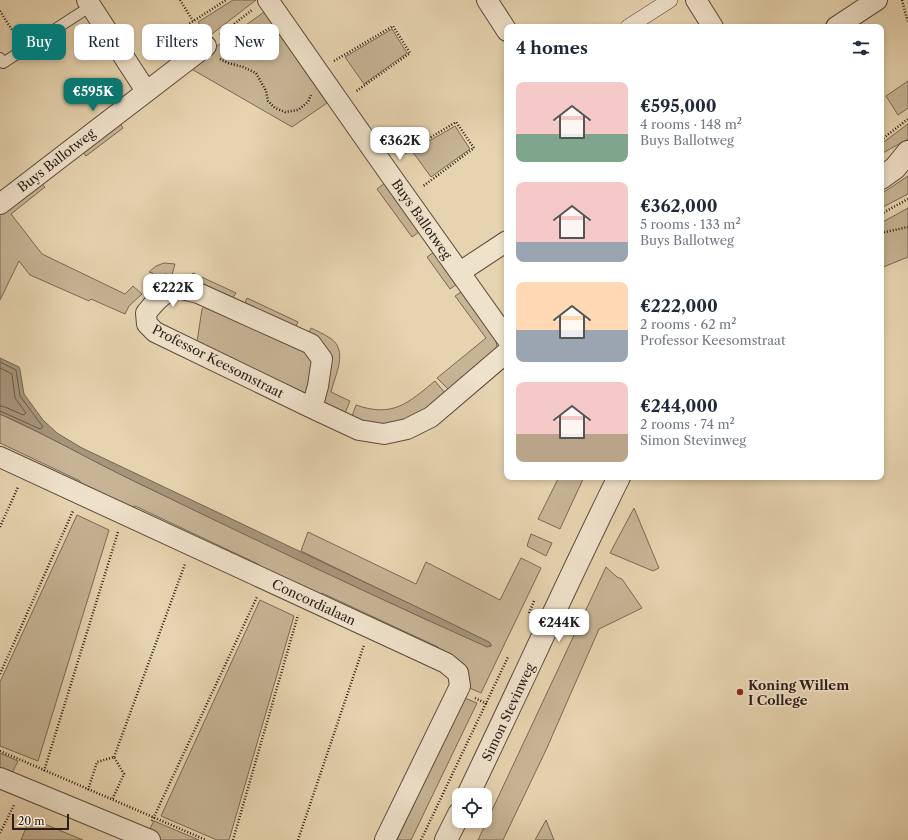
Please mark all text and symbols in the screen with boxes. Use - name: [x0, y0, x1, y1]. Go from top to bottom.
- chip: Buy: [12, 24, 66, 60]
- chip: Rent: [74, 24, 134, 60]
- chip: Filters: [142, 24, 212, 60]
- chip: New: [220, 24, 279, 60]
- icon: filters: [850, 37, 872, 59]
- text: 4 homes: [516, 38, 588, 58]
- pin: €595K: [65, 78, 121, 112]
- text: €595K: [73, 83, 113, 99]
- text: €595,000: [640, 96, 717, 116]
- icon: home: [548, 98, 596, 146]
- text: 4 rooms · 148 m²: [640, 116, 742, 132]
- street label: Buys Ballotweg: [14, 125, 98, 195]
- pin: €362K: [372, 127, 428, 161]
- text: €362K: [379, 132, 421, 148]
- text: Buys Ballotweg: [640, 132, 734, 148]
- street label: Buys Ballotweg: [389, 176, 456, 262]
- text: €362,000: [640, 196, 718, 216]
- icon: home: [548, 198, 596, 246]
- text: 5 rooms · 133 m²: [640, 216, 741, 232]
- text: Buys Ballotweg: [640, 232, 734, 248]
- pin: €222K: [145, 274, 201, 308]
- text: €222K: [152, 279, 194, 295]
- text: €222,000: [640, 296, 718, 316]
- icon: home: [548, 298, 596, 346]
- text: 2 rooms · 62 m²: [640, 316, 737, 332]
- street label: Professor Keesomstraat: [150, 321, 287, 401]
- text: Professor Keesomstraat: [640, 332, 786, 348]
- text: €244,000: [640, 396, 718, 416]
- icon: home: [548, 398, 596, 446]
- text: 2 rooms · 74 m²: [640, 416, 735, 432]
- text: Simon Stevinweg: [640, 432, 746, 448]
- street label: Concordialaan: [270, 576, 358, 628]
- pin: €244K: [531, 609, 587, 643]
- text: €244K: [538, 614, 580, 630]
- street label: Simon Stevinweg: [478, 660, 538, 764]
- place label: Koning Willem I College: [748, 677, 849, 708]
- marker: Koning Willem I College: [735, 687, 745, 697]
- map controls: [452, 788, 492, 828]
- button: locate: [452, 788, 492, 828]
- scale bar: [12, 812, 69, 831]
- text: 20 m: [18, 814, 44, 828]

